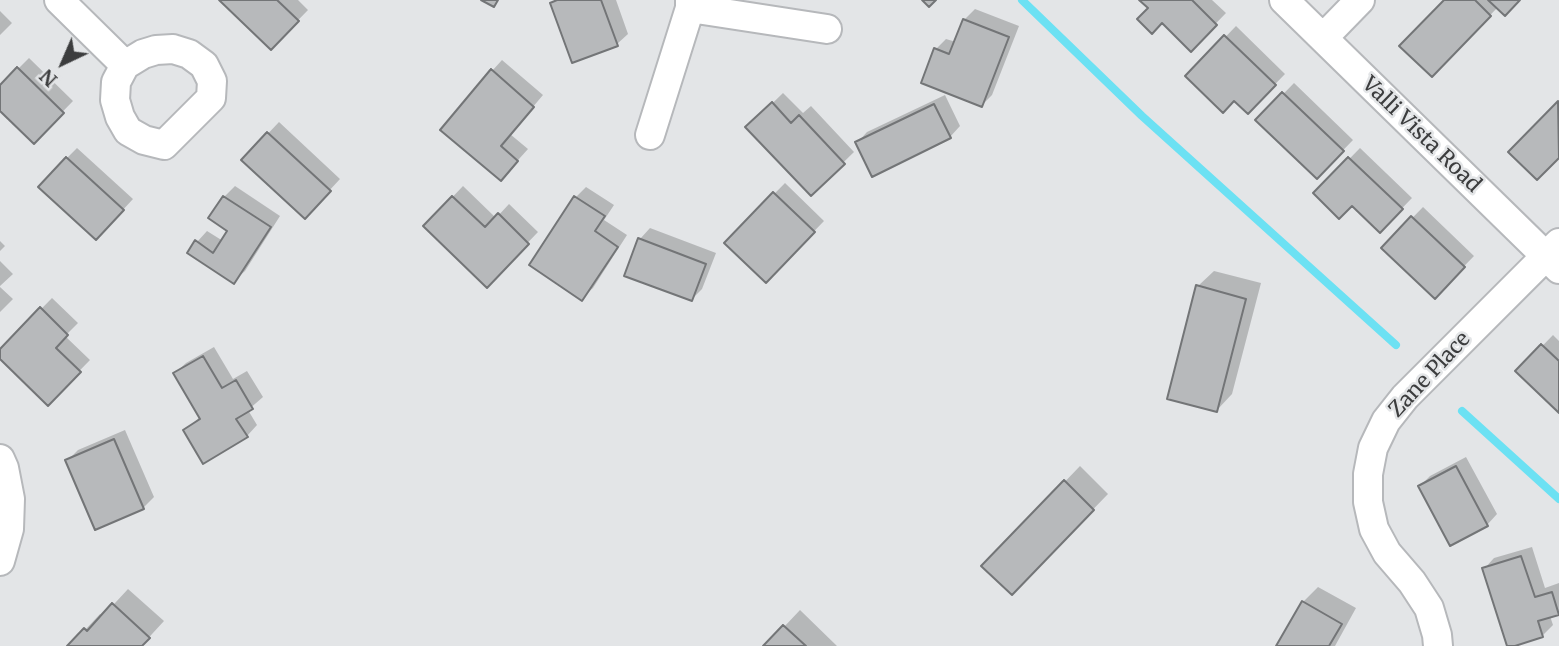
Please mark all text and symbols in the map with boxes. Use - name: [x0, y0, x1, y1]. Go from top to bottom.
- north arrow: [28, 28, 98, 98]
- text: N: [35, 64, 62, 92]
- street label: Valli Vista Road: [1356, 72, 1486, 198]
- street label: Zane Place: [1384, 327, 1476, 423]

